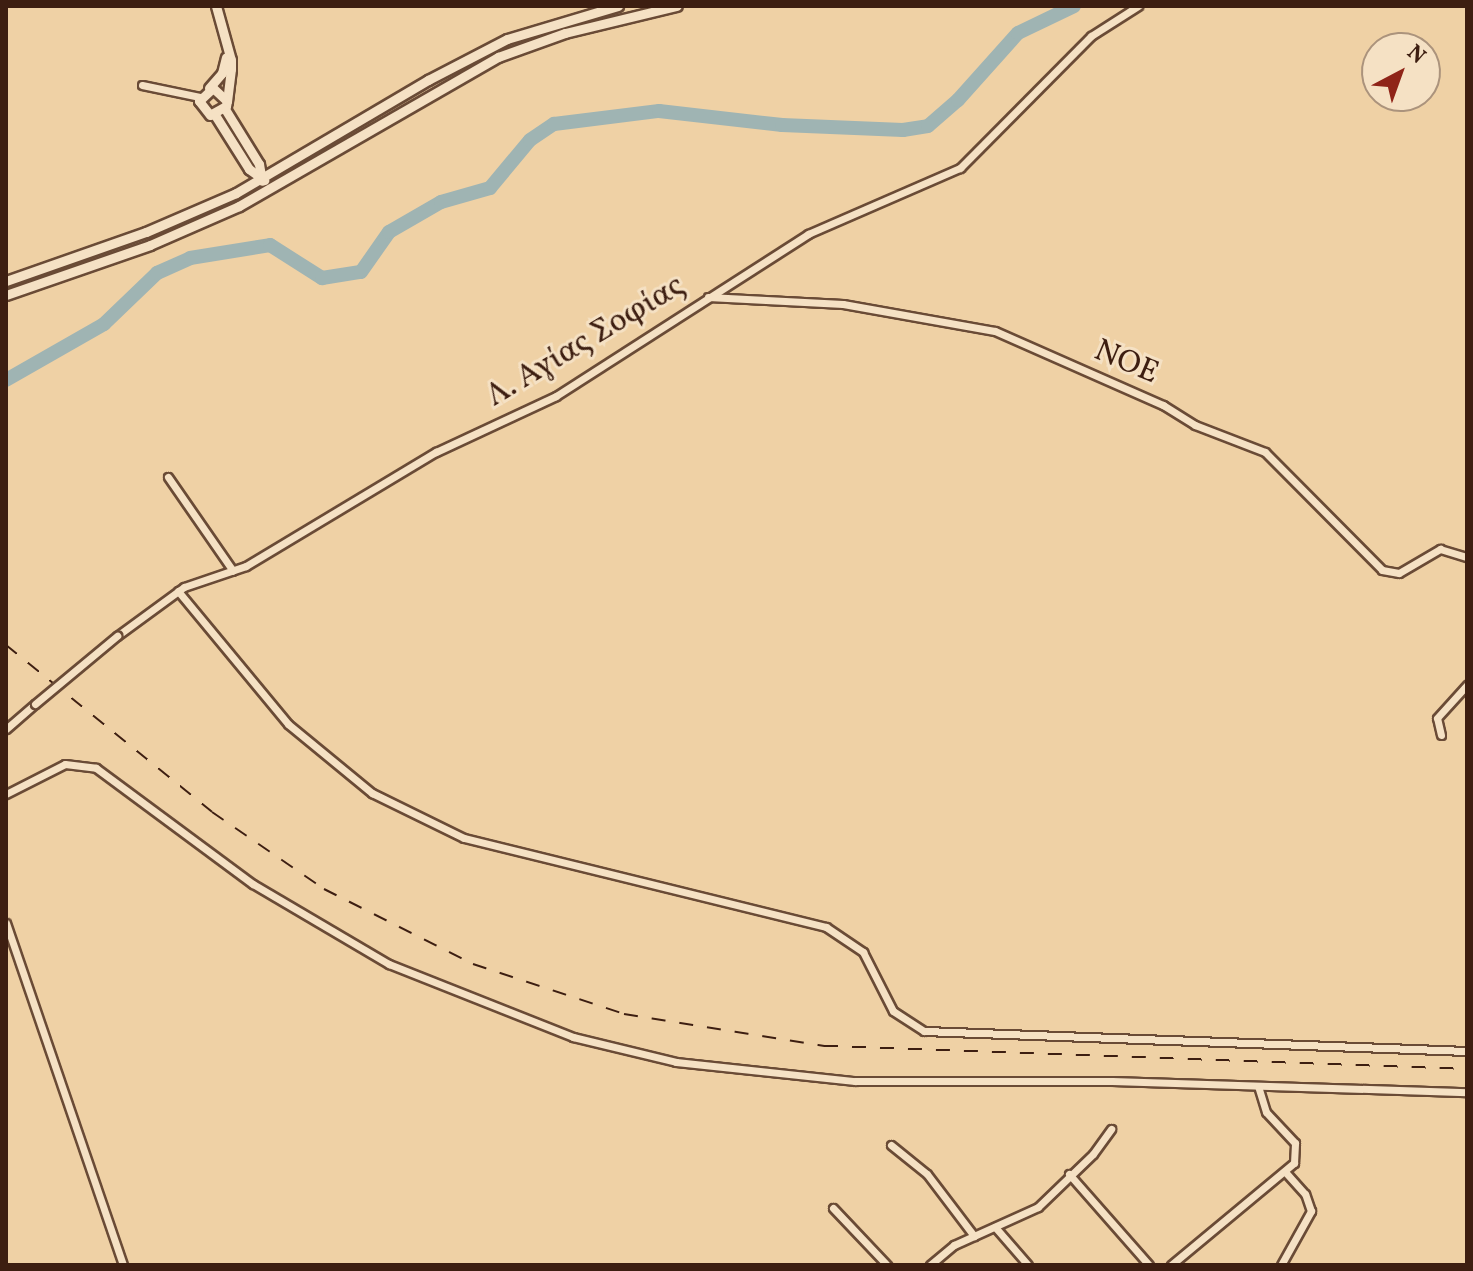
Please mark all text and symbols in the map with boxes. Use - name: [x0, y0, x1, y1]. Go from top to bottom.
- north arrow: [1361, 32, 1441, 112]
- text: N: [1400, 38, 1432, 72]
- street label: Λ. Αγίας Σοφίας: [480, 268, 692, 416]
- street label: NOE: [1088, 332, 1164, 394]

